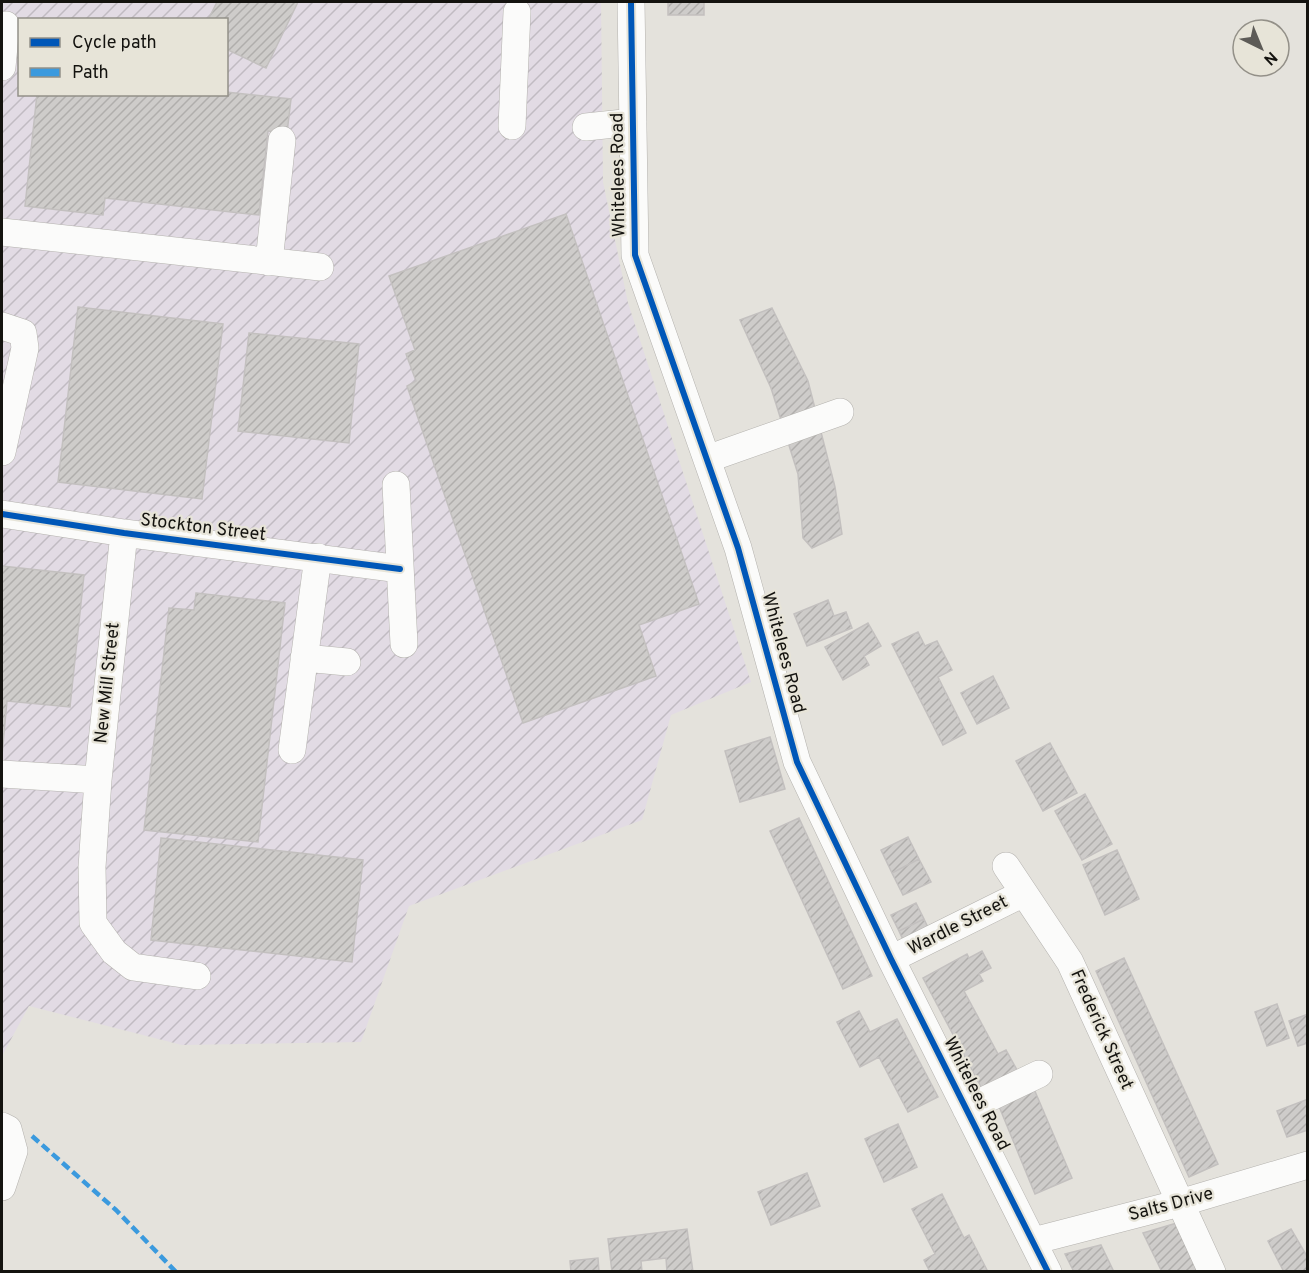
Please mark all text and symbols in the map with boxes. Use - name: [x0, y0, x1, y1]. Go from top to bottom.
- legend: [18, 18, 228, 96]
- north arrow: [1231, 18, 1291, 78]
- text: Cycle path: [72, 32, 157, 55]
- text: N: [1259, 46, 1281, 69]
- text: Path: [72, 62, 109, 85]
- street label: Whitelees Road: [606, 112, 632, 238]
- street label: Stockton Street: [139, 509, 267, 547]
- street label: Whitelees Road: [756, 590, 810, 716]
- street label: New Mill Street: [90, 621, 126, 745]
- street label: Wardle Street: [904, 891, 1012, 961]
- street label: Frederick Street: [1064, 966, 1138, 1094]
- street label: Whitelees Road: [937, 1033, 1015, 1155]
- street label: Salts Drive: [1126, 1183, 1216, 1227]

